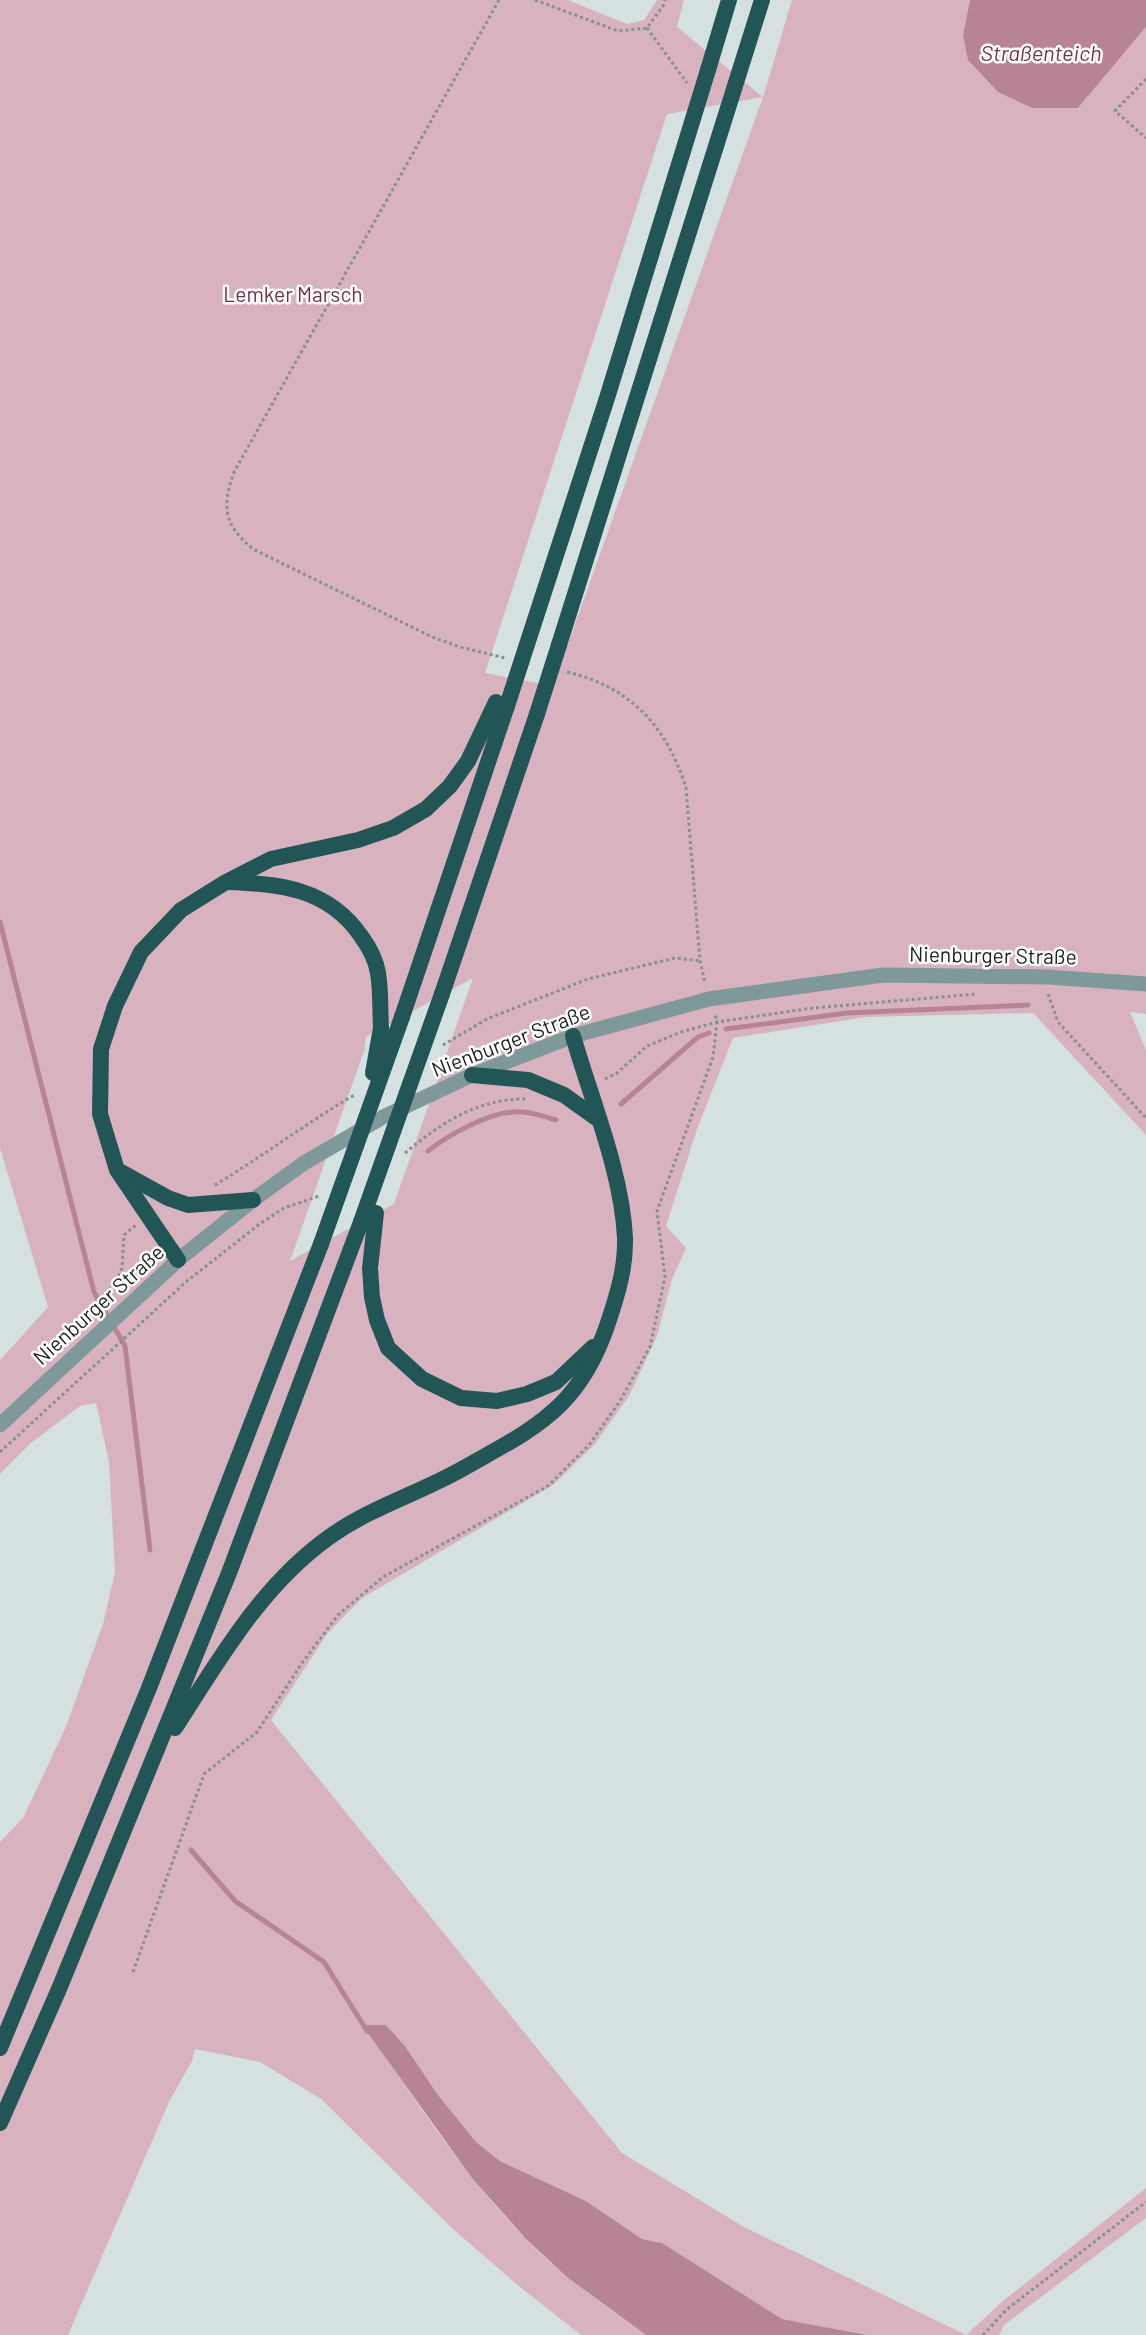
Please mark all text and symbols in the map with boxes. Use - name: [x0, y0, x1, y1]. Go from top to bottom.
- water label: Straßenteich: [980, 39, 1102, 65]
- park label: Lemker Marsch: [223, 281, 363, 306]
- street label: Nienburger Straße: [909, 941, 1077, 968]
- street label: Nienburger Straße: [428, 998, 593, 1081]
- street label: Nienburger Straße: [27, 1239, 169, 1369]

